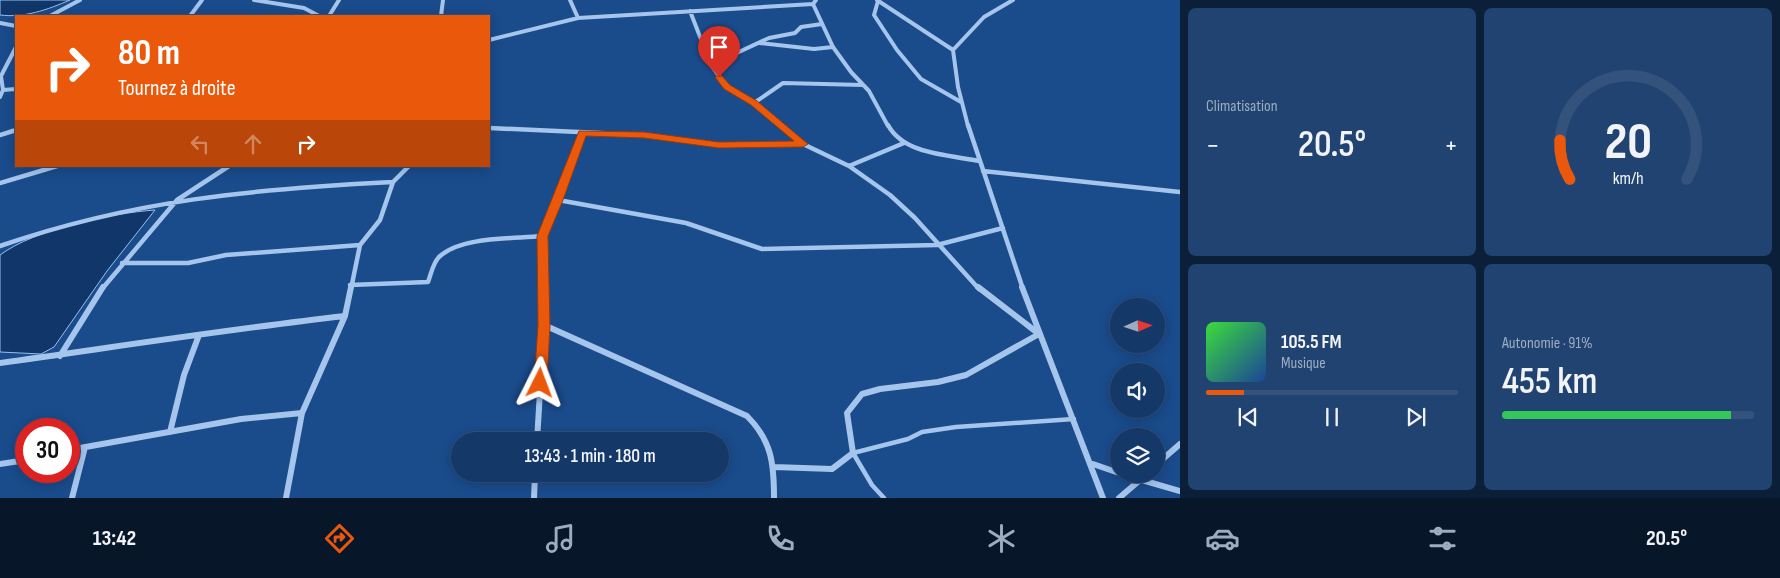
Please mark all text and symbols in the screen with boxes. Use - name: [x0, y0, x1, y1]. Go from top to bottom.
- pin: [698, 26, 740, 77]
- text: 80 m: [118, 32, 180, 75]
- icon: arrive: [705, 33, 733, 61]
- icon: right: [35, 35, 100, 100]
- text: Tournez à droite: [118, 75, 235, 102]
- text: Climatisation: [1206, 97, 1278, 116]
- text: 20: [1604, 111, 1652, 174]
- text: 20.5°: [1298, 122, 1366, 167]
- text: −: [1206, 129, 1220, 162]
- text: +: [1444, 129, 1458, 162]
- icon: left: [186, 130, 214, 158]
- icon: ahead: [239, 130, 267, 158]
- icon: right: [292, 130, 320, 158]
- text: km/h: [1613, 168, 1643, 189]
- north arrow: [1110, 298, 1165, 352]
- map controls: [1110, 298, 1165, 483]
- text: 105.5 FM: [1281, 331, 1341, 354]
- text: Autonomie · 91%: [1502, 334, 1593, 353]
- text: Musique: [1281, 354, 1326, 373]
- position arrow: [513, 356, 565, 408]
- text: 455 km: [1502, 359, 1597, 404]
- button: sound: [1110, 363, 1165, 418]
- icon: previous: [1234, 403, 1262, 431]
- icon: pause: [1318, 403, 1346, 431]
- icon: next: [1402, 403, 1430, 431]
- speed limit sign: 30: [15, 418, 80, 483]
- button: layers: [1110, 428, 1165, 483]
- text: 13:43 · 1 min · 180 m: [524, 445, 656, 468]
- icon: directions: [322, 521, 357, 556]
- icon: music: [543, 521, 578, 556]
- icon: phone: [763, 521, 798, 556]
- icon: climate: [984, 521, 1019, 556]
- icon: car: [1205, 521, 1240, 556]
- icon: filters: [1425, 521, 1460, 556]
- text: 13:42: [93, 525, 136, 552]
- text: 20.5°: [1646, 525, 1687, 552]

